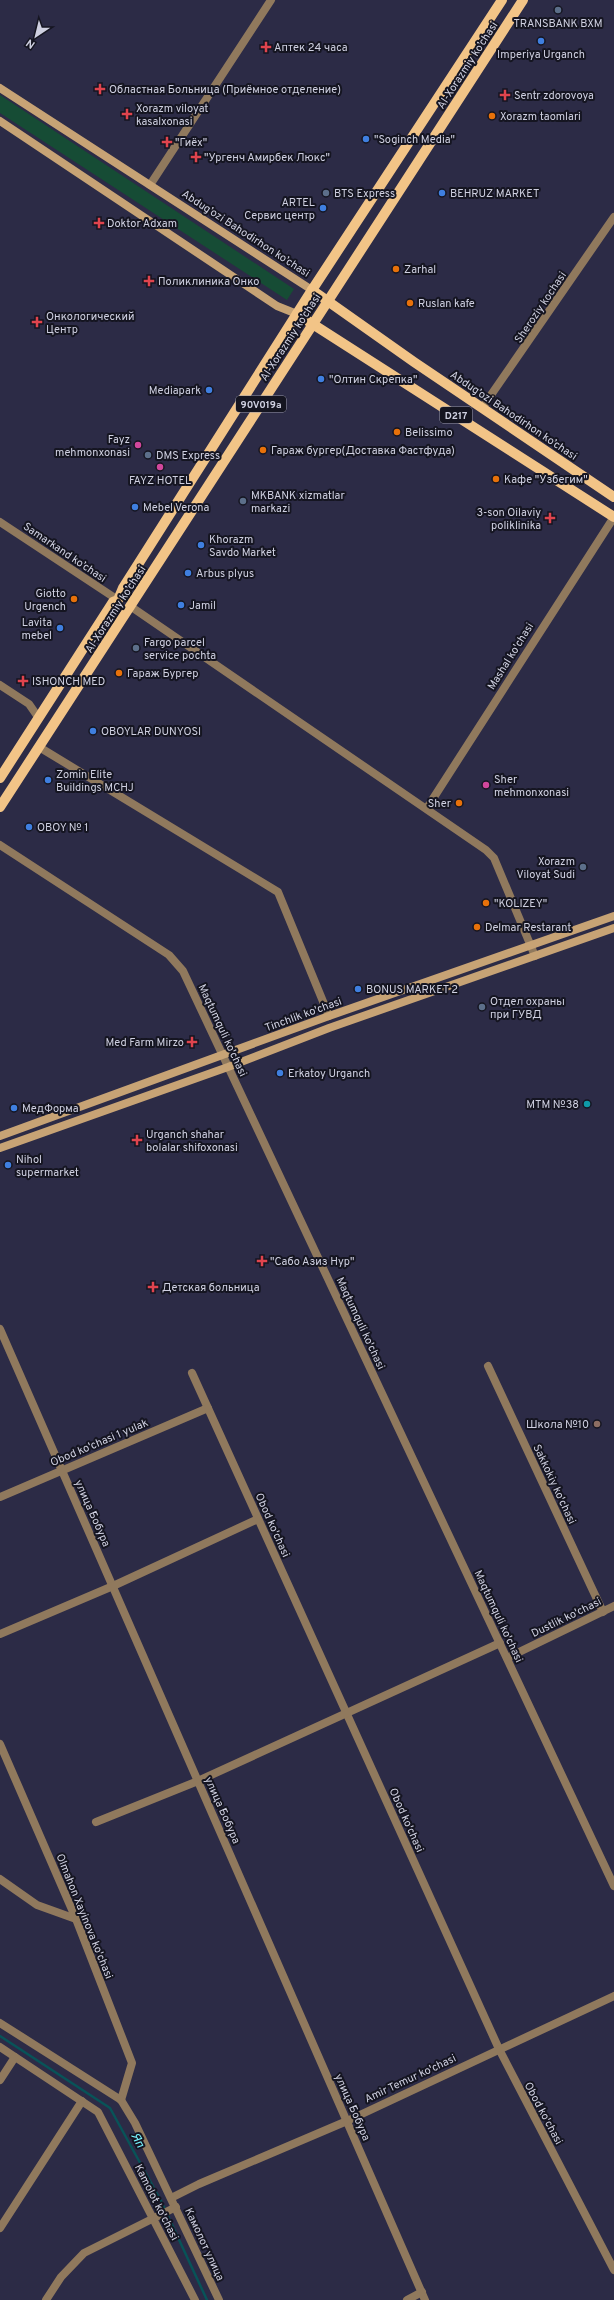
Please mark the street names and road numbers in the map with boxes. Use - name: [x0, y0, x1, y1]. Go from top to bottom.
- street label: Al-Xorazmiy ko’chasi: [434, 19, 501, 112]
- street label: Abdug’ozi Bahodirhon ko’chasi: [179, 187, 312, 281]
- street label: Sheroziy kochasi: [512, 269, 570, 346]
- street label: Al-Xorazmiy ko’chasi: [257, 291, 324, 384]
- street label: Abdug’ozi Bahodirhon ko’chasi: [447, 368, 580, 464]
- road number: 90V019a: [236, 396, 286, 412]
- road number: D217: [440, 407, 472, 423]
- street label: Samarkand ko’chasi: [20, 520, 109, 586]
- street label: Al-Xorazmiy ko’chasi: [82, 563, 149, 656]
- street label: Mashal ko'chasi: [485, 620, 537, 693]
- street label: Maqtumquli ko'chasi: [195, 982, 250, 1079]
- street label: Tinchlik ko'chasi: [263, 995, 344, 1035]
- street label: Maqtumquli ko'chasi: [333, 1275, 388, 1372]
- street label: Obod ko'chasi 1 yulak: [48, 1416, 150, 1470]
- street label: Sakkokiy ko'chasi: [529, 1442, 579, 1527]
- street label: улица Бобура: [71, 1478, 113, 1549]
- street label: Obod ko'chasi: [252, 1491, 293, 1560]
- street label: Maqtumquli ko'chasi: [471, 1568, 526, 1665]
- street label: Dustlik ko'chasi: [529, 1595, 604, 1641]
- street label: улица Бобура: [201, 1775, 243, 1846]
- street label: Obod ko'chasi: [386, 1786, 427, 1855]
- street label: Olmahon Xayinova ko'chasi: [53, 1852, 116, 1981]
- street label: Amir Temur ko'chasi: [362, 2052, 458, 2106]
- street label: улица Бобура: [331, 2072, 373, 2143]
- street label: Obod ko'chasi: [521, 2080, 565, 2147]
- street label: Kamolot ko'chasi: [131, 2162, 181, 2243]
- street label: Камолот улица: [181, 2206, 227, 2283]

